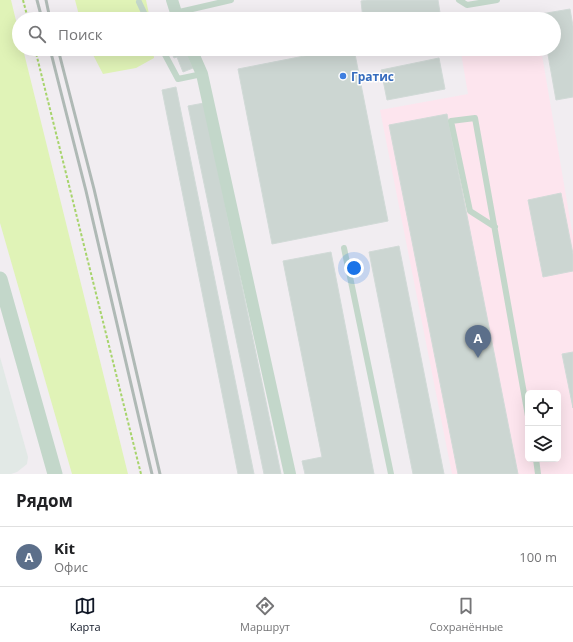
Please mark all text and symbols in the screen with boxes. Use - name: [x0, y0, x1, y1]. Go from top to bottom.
- search box: [12, 12, 561, 56]
- icon: search: [26, 23, 48, 45]
- text: Поиск: [58, 24, 102, 44]
- place label: Гратис: [351, 68, 394, 85]
- marker: Гратис: [338, 71, 348, 81]
- your location: [344, 258, 364, 278]
- pin: A: [465, 325, 491, 358]
- map controls: [525, 390, 561, 462]
- button: locate: [525, 390, 561, 426]
- button: layers: [525, 426, 561, 462]
- text: Рядом: [16, 489, 73, 512]
- text: Kit: [54, 538, 75, 558]
- text: A: [25, 548, 33, 566]
- text: 100 m: [519, 548, 557, 566]
- text: Офис: [54, 558, 88, 576]
- tab: Карта: [70, 595, 101, 634]
- tab: Маршрут: [240, 595, 290, 634]
- tab: Сохранённые: [429, 595, 503, 634]

